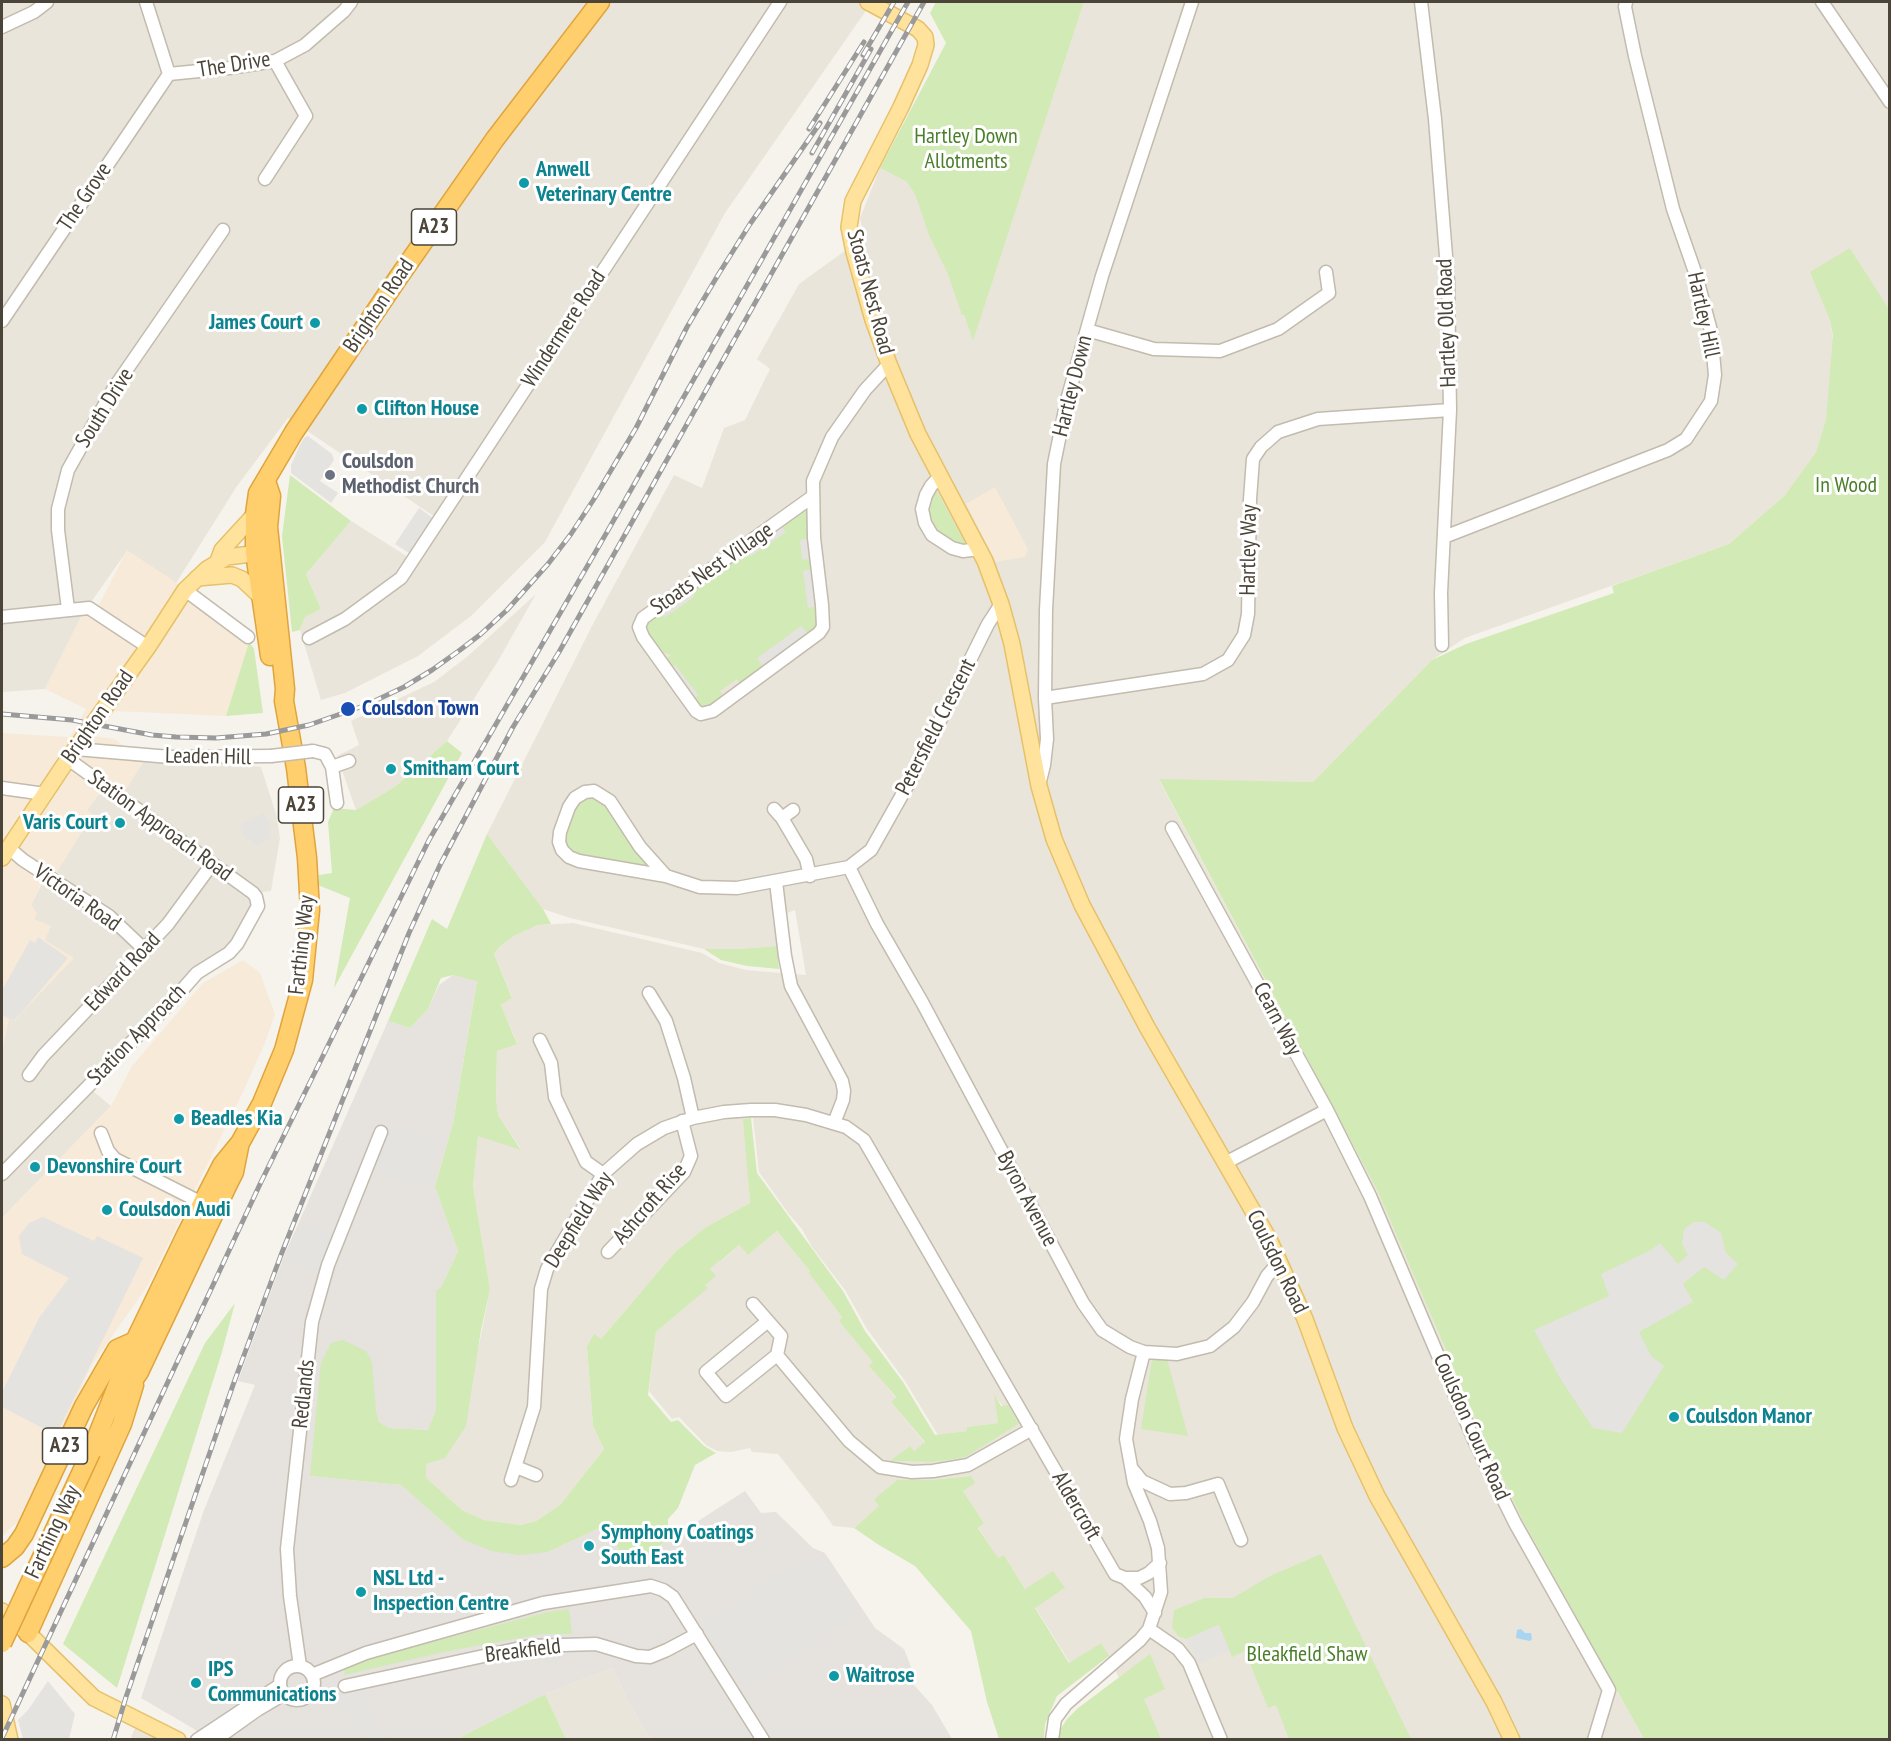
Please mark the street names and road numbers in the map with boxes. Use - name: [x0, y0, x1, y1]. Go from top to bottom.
- street label: The Drive: [196, 46, 272, 84]
- street label: The Grove: [53, 158, 117, 236]
- road number: A23: [412, 209, 456, 245]
- street label: Stoats Nest Road: [841, 227, 899, 357]
- street label: Brighton Road: [338, 254, 420, 358]
- street label: Hartley Old Road: [1432, 258, 1462, 388]
- street label: Windermere Road: [516, 265, 612, 393]
- street label: Hartley Hill: [1681, 270, 1725, 360]
- street label: Hartley Down: [1048, 333, 1098, 439]
- street label: South Drive: [70, 363, 140, 453]
- street label: Hartley Way: [1235, 504, 1263, 596]
- street label: Stoats Nest Village: [646, 517, 778, 621]
- street label: Petersfield Crescent: [890, 654, 982, 800]
- street label: Brighton Road: [56, 665, 140, 769]
- street label: Leaden Hill: [165, 743, 251, 771]
- street label: Station Approach Road: [82, 765, 238, 887]
- road number: A23: [278, 787, 324, 823]
- street label: Victoria Road: [28, 859, 126, 937]
- street label: Farthing Way: [284, 894, 320, 996]
- street label: Edward Road: [80, 927, 166, 1017]
- street label: Cearn Way: [1247, 978, 1307, 1060]
- street label: Station Approach: [82, 979, 192, 1091]
- street label: Byron Avenue: [991, 1147, 1063, 1251]
- street label: Ashcroft Rise: [608, 1158, 692, 1250]
- street label: Deepfield Way: [539, 1167, 619, 1273]
- street label: Coulsdon Road: [1241, 1206, 1313, 1318]
- street label: Coulsdon Court Road: [1427, 1350, 1515, 1504]
- street label: Redlands: [287, 1358, 321, 1430]
- road number: A23: [42, 1428, 88, 1464]
- street label: Aldercroft: [1046, 1467, 1106, 1545]
- street label: Farthing Way: [20, 1481, 86, 1583]
- street label: Breakfield: [484, 1633, 562, 1669]

